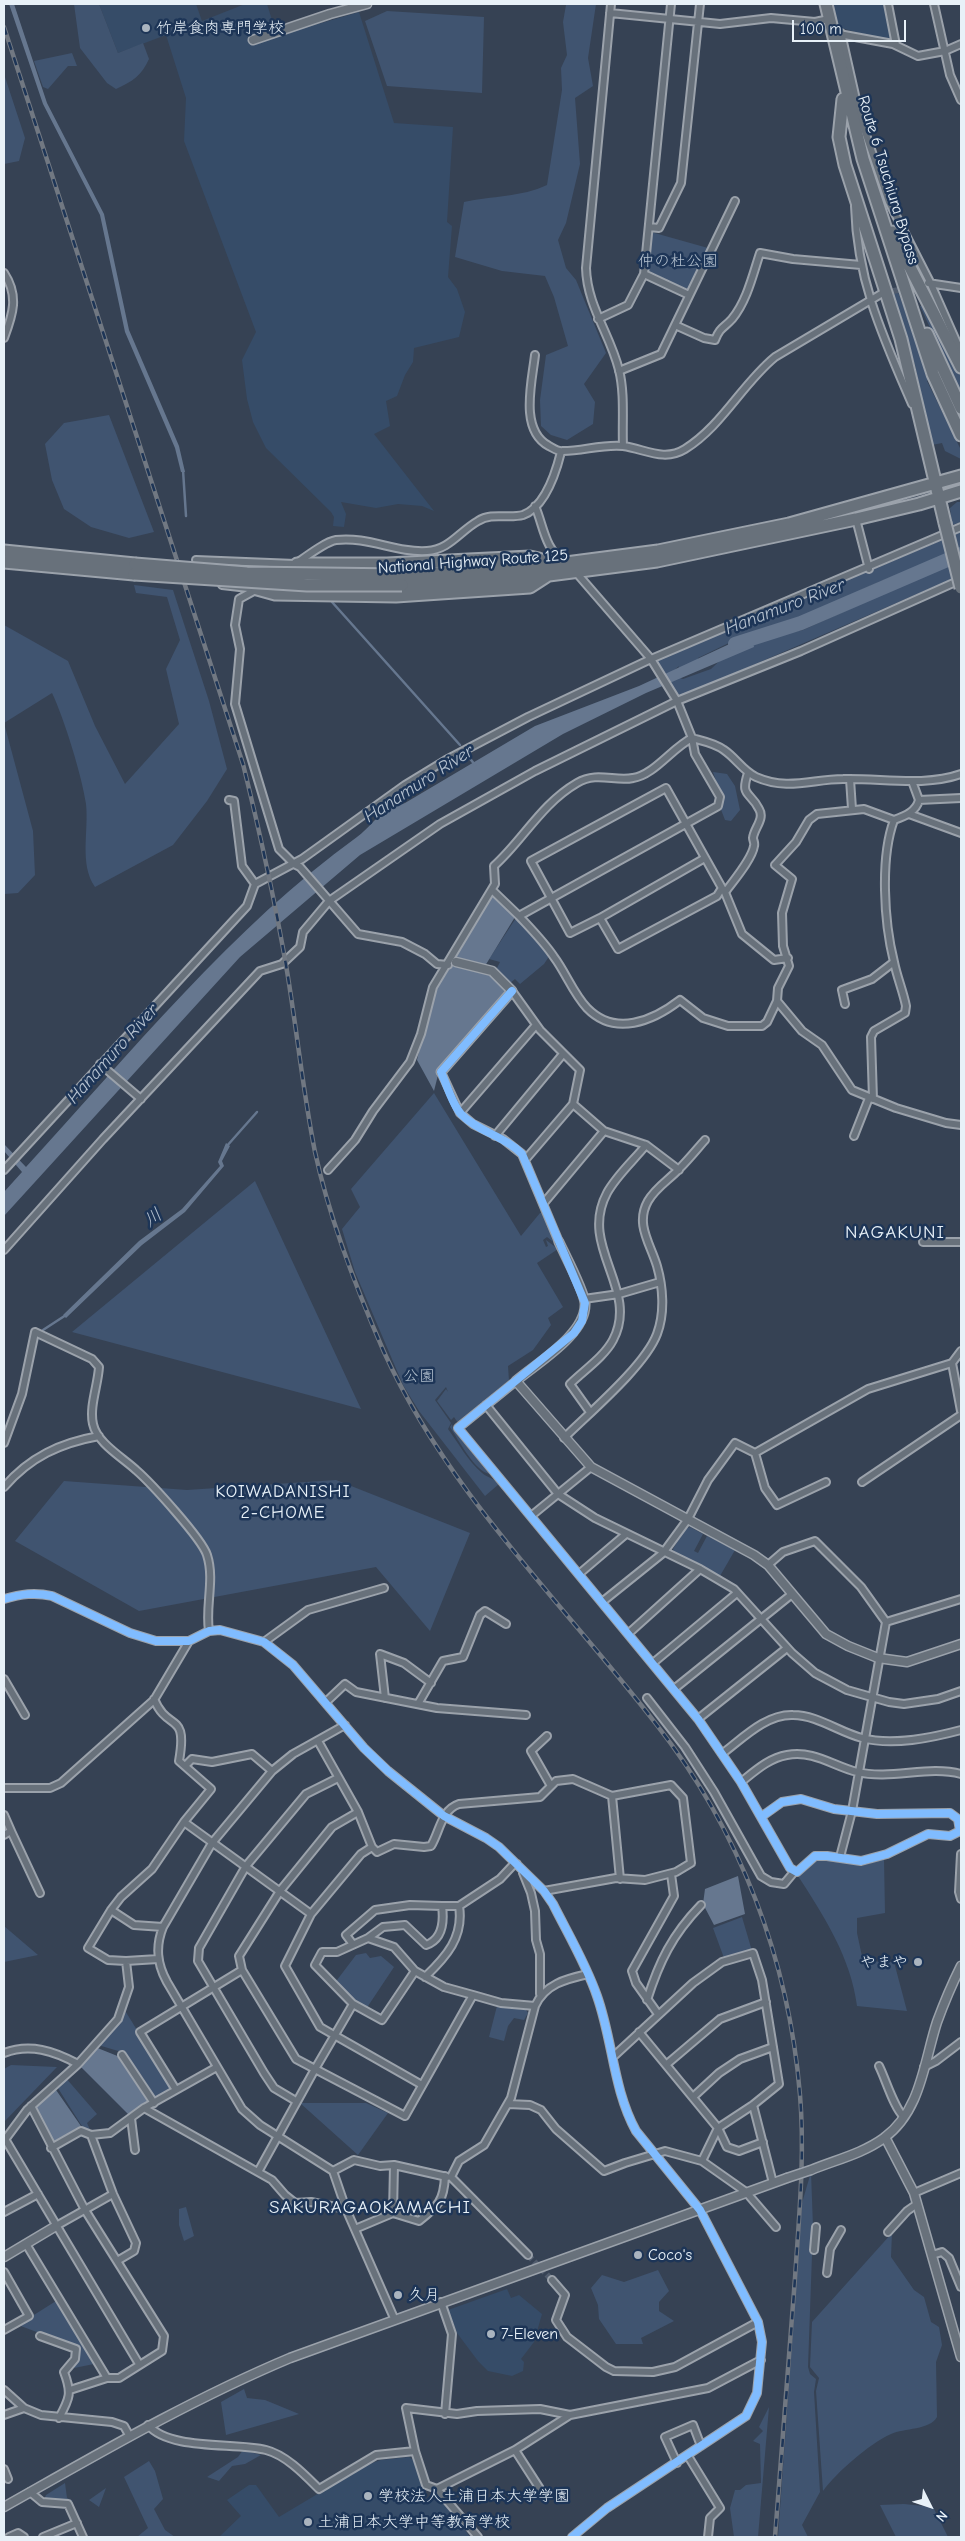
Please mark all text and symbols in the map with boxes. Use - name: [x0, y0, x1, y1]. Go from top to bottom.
- scale bar: [795, 10, 909, 42]
- place label: 竹岸食肉専門学校: [156, 18, 284, 38]
- text: 100 m: [800, 20, 842, 38]
- marker: 竹岸食肉専門学校: [140, 22, 152, 34]
- street label: Route 6 Tsuchiura Bypass: [853, 93, 923, 267]
- park label: 仲の杜公園: [638, 251, 718, 271]
- street label: National Highway Route 125: [377, 546, 569, 578]
- water label: Hanamuro River: [722, 574, 848, 640]
- water label: Hanamuro River: [360, 740, 478, 828]
- water label: Hanamuro River: [63, 1000, 163, 1108]
- water label: 川: [139, 1204, 167, 1232]
- district label: NAGAKUNI: [844, 1222, 946, 1244]
- park label: 公園: [403, 1366, 435, 1386]
- district label: KOIWADANISHI 2-CHOME: [214, 1481, 352, 1524]
- place label: やまや: [860, 1952, 908, 1972]
- marker: やまや: [912, 1956, 924, 1968]
- district label: SAKURAGAOKAMACHI: [267, 2197, 473, 2219]
- place label: Coco's: [648, 2245, 692, 2265]
- marker: Coco's: [632, 2249, 644, 2261]
- place label: 久月: [408, 2285, 440, 2305]
- marker: 久月: [392, 2289, 404, 2301]
- place label: 7-Eleven: [501, 2324, 558, 2344]
- marker: 7-Eleven: [485, 2328, 497, 2340]
- north arrow: [905, 2481, 955, 2531]
- place label: 学校法人土浦日本大学学園: [378, 2486, 570, 2506]
- marker: 学校法人土浦日本大学学園: [362, 2490, 374, 2502]
- text: N: [932, 2507, 951, 2525]
- place label: 土浦日本大学中等教育学校: [318, 2512, 510, 2532]
- marker: 土浦日本大学中等教育学校: [302, 2516, 314, 2528]

